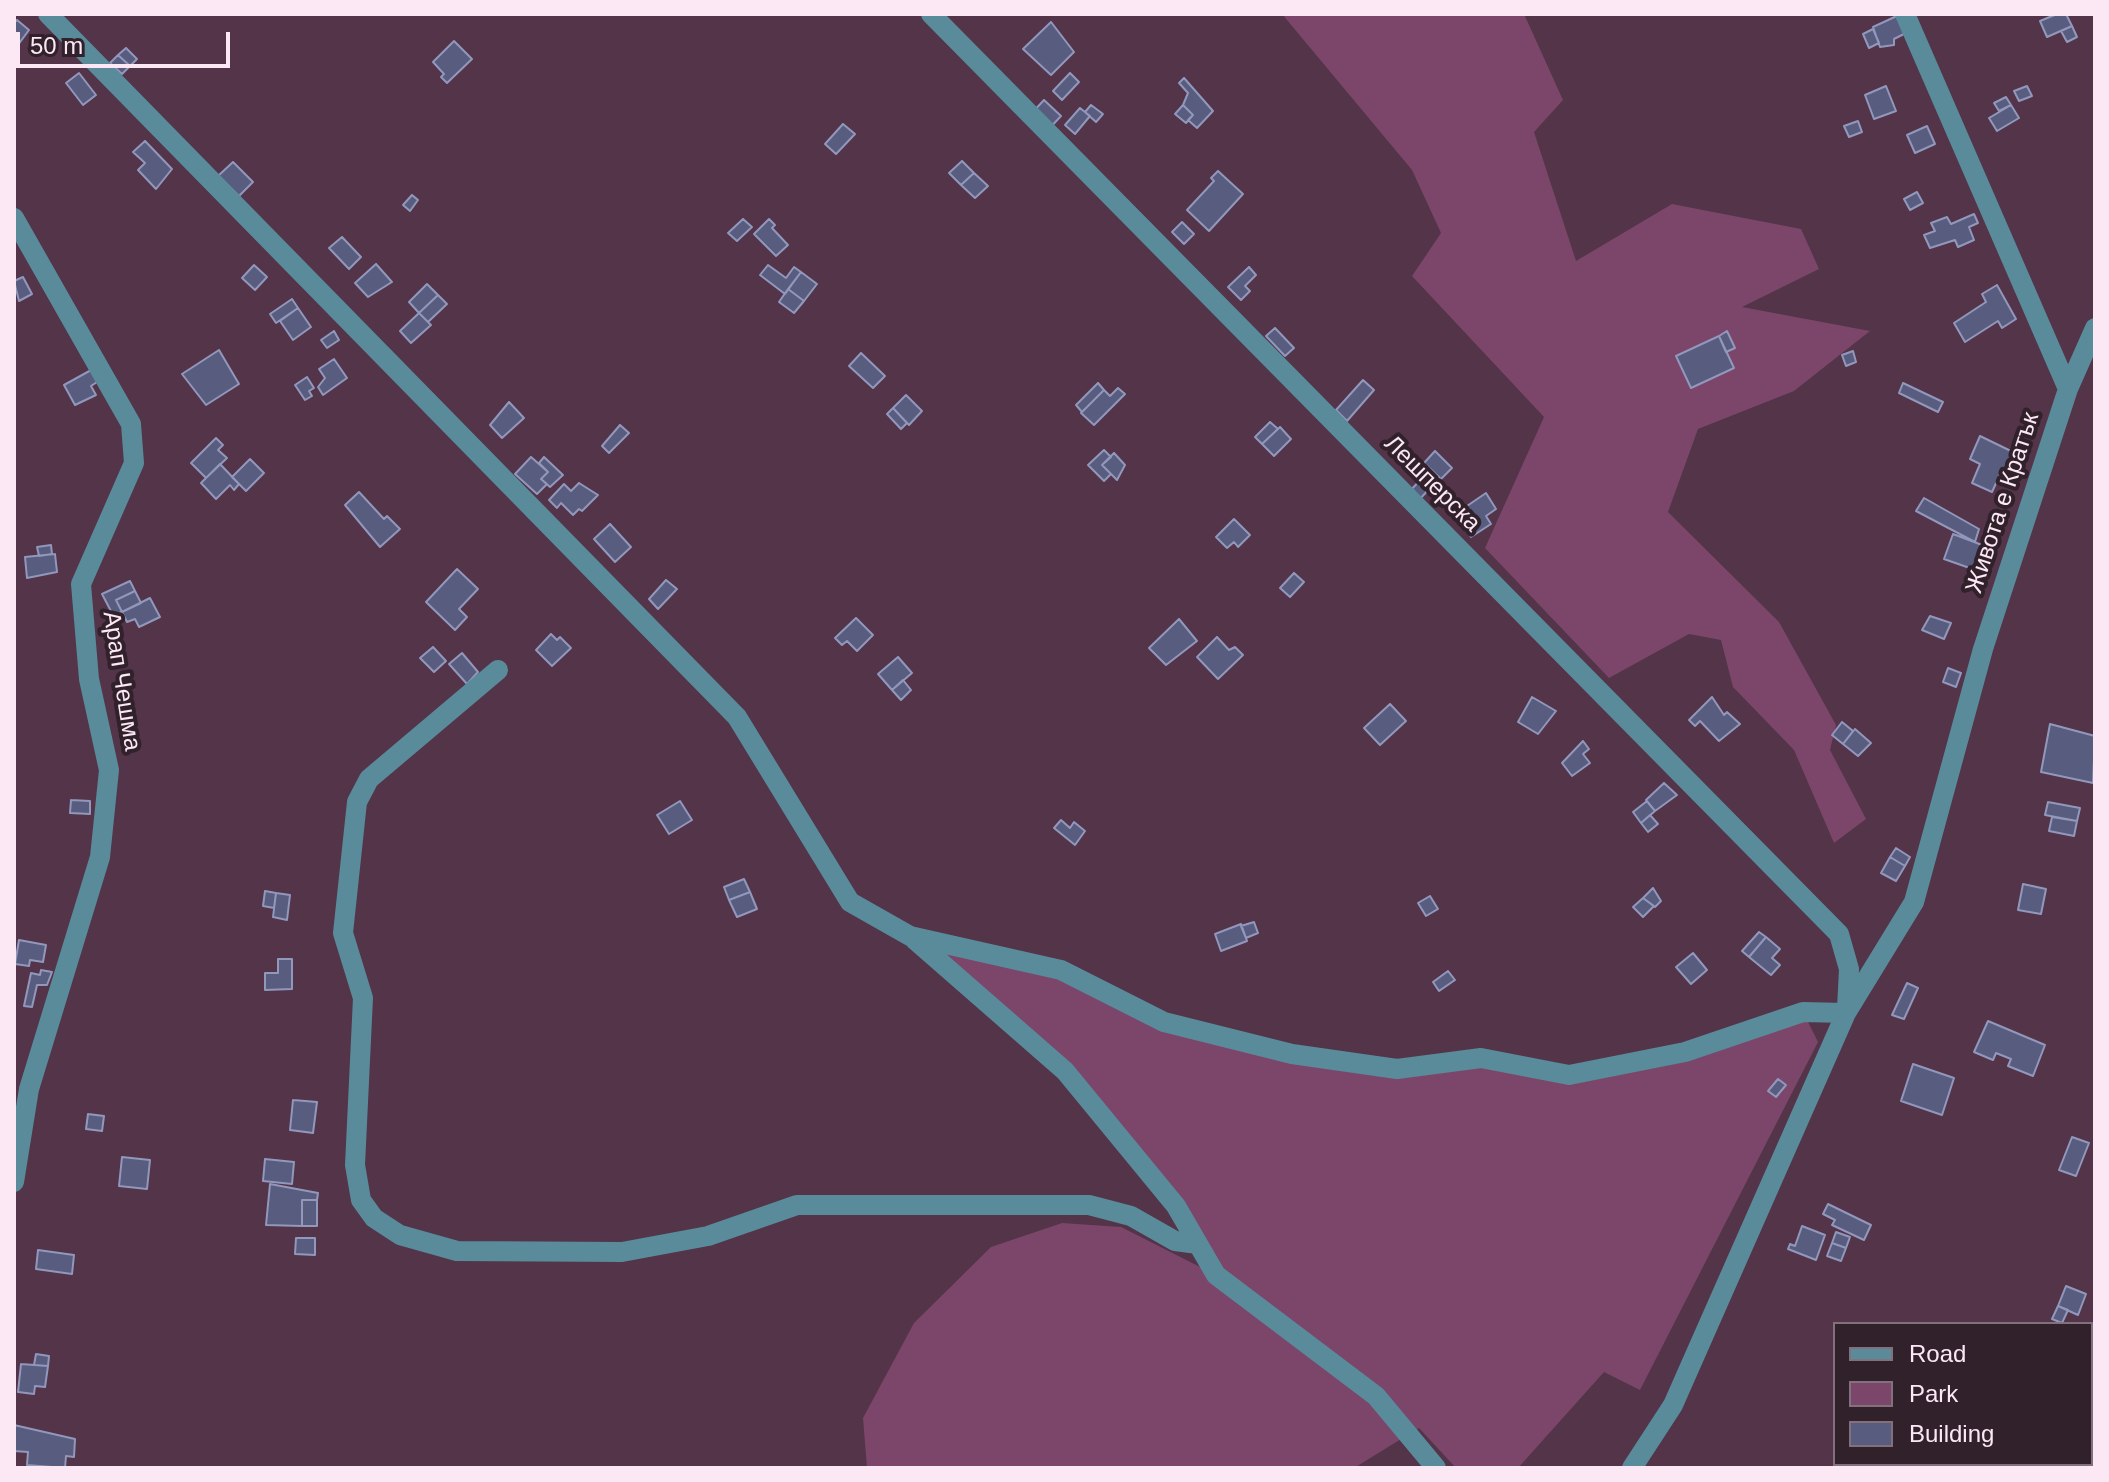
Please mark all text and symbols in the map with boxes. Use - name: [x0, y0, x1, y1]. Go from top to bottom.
- scale bar: [20, 16, 234, 66]
- text: 50 m: [30, 32, 83, 59]
- street label: Живота е Кратък: [1960, 409, 2046, 597]
- street label: Лешперска: [1378, 430, 1486, 538]
- street label: Арап Чешма: [96, 609, 146, 753]
- legend: [1833, 1322, 2093, 1466]
- text: Road: [1909, 1340, 1966, 1367]
- text: Park: [1909, 1380, 1958, 1407]
- text: Building: [1909, 1420, 1994, 1447]

